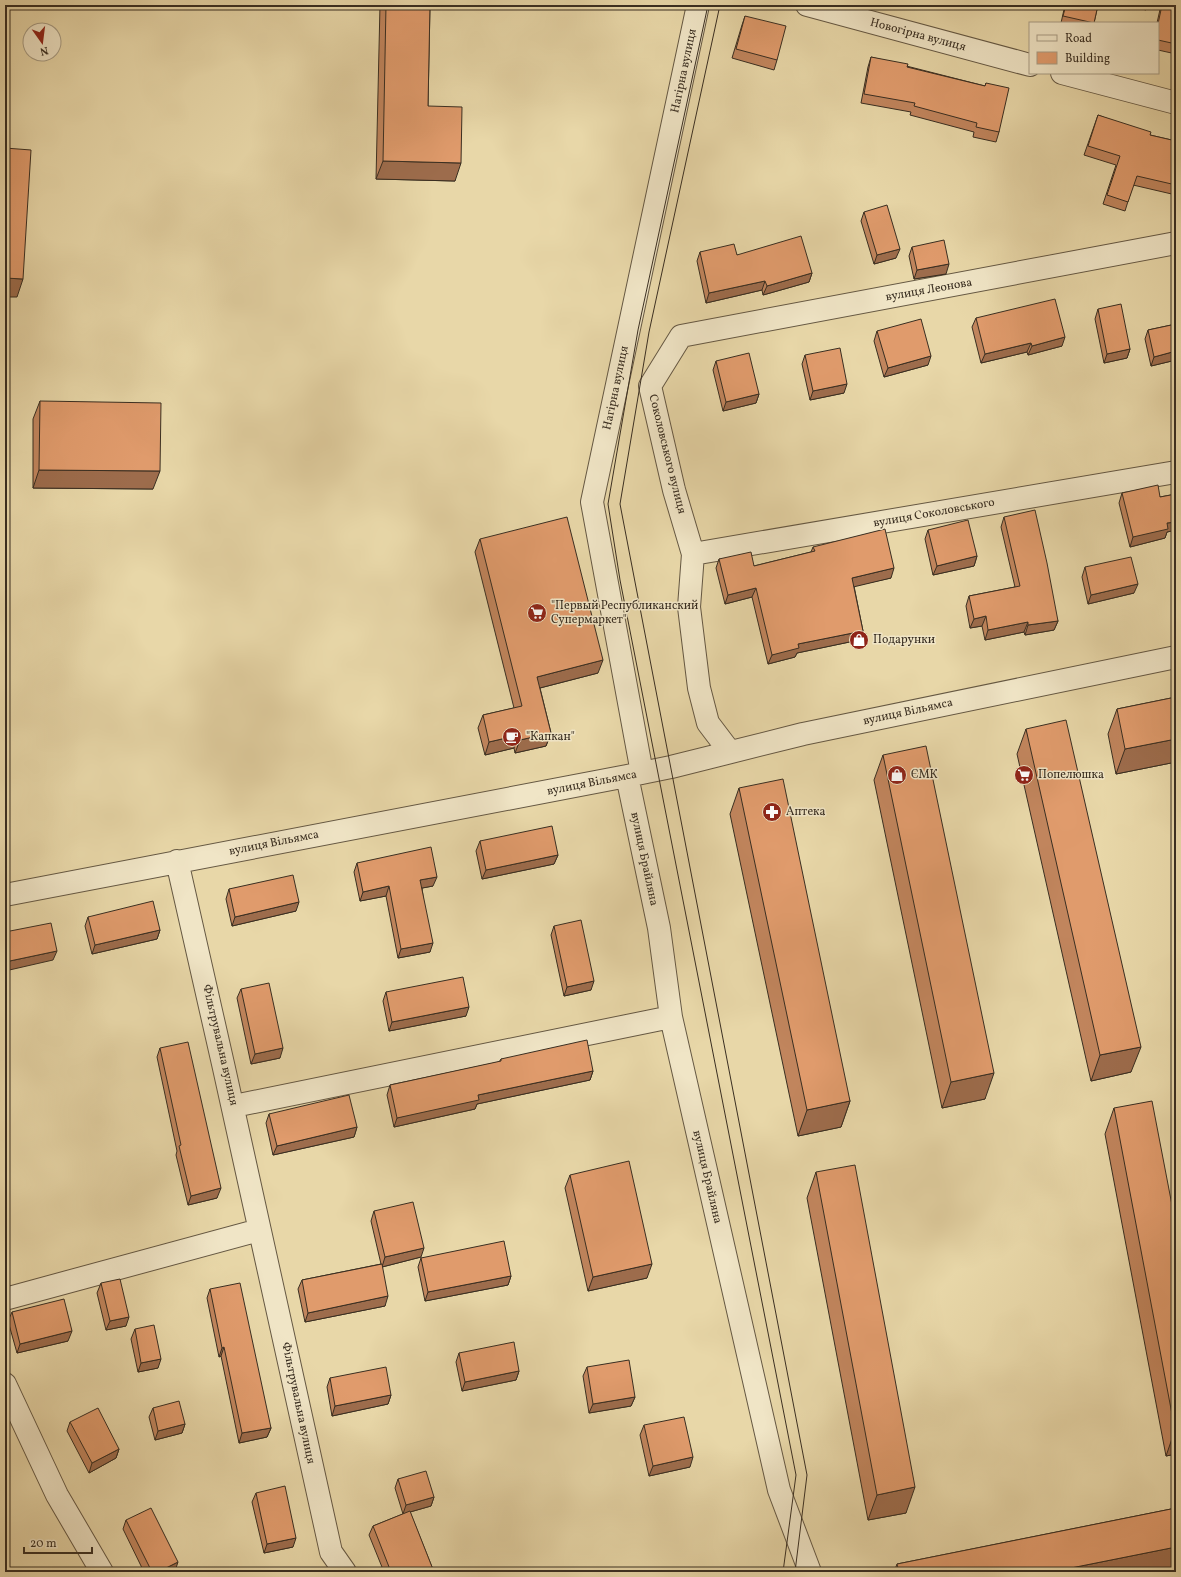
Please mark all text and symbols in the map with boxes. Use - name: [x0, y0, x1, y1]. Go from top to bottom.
- street label: Новогірна вулиця: [868, 15, 968, 55]
- north arrow: [22, 22, 62, 62]
- legend: [1029, 22, 1159, 74]
- street label: Нагірна вулиця: [667, 27, 701, 115]
- text: Road: [1065, 31, 1092, 47]
- text: N: [38, 42, 50, 58]
- text: Building: [1065, 51, 1110, 67]
- street label: вулиця Леонова: [884, 275, 974, 305]
- street label: Нагірна вулиця: [599, 344, 633, 432]
- street label: Соколовського вулиця: [644, 392, 690, 516]
- street label: вулиця Соколовського: [872, 494, 996, 532]
- place label: "Первый Республиканский Супермаркет": [551, 598, 698, 628]
- supermarket icon: "Первый Республиканский Супермаркет": [526, 602, 548, 624]
- shop icon: Подарунки: [848, 629, 870, 651]
- place label: Подарунки: [873, 632, 935, 648]
- street label: вулиця Вільямса: [862, 695, 954, 729]
- cafe icon: "Капкан": [501, 726, 523, 748]
- place label: "Капкан": [526, 729, 575, 745]
- shop icon: ЄМК: [886, 764, 908, 786]
- supermarket icon: Попелюшка: [1013, 764, 1035, 786]
- street label: вулиця Вільямса: [546, 766, 638, 800]
- place label: ЄМК: [911, 767, 938, 783]
- place label: Попелюшка: [1038, 767, 1104, 783]
- pharmacy icon: Аптека: [761, 801, 783, 823]
- place label: Аптека: [786, 804, 825, 820]
- street label: вулиця Брайляна: [626, 811, 662, 907]
- street label: вулиця Вільямса: [228, 826, 320, 860]
- street label: Фільтрувальна вулиця: [198, 983, 242, 1107]
- street label: вулиця Брайляна: [688, 1129, 726, 1225]
- street label: Фільтрувальна вулиця: [277, 1341, 319, 1465]
- scale bar: [24, 1529, 92, 1555]
- text: 20 m: [30, 1536, 57, 1552]

